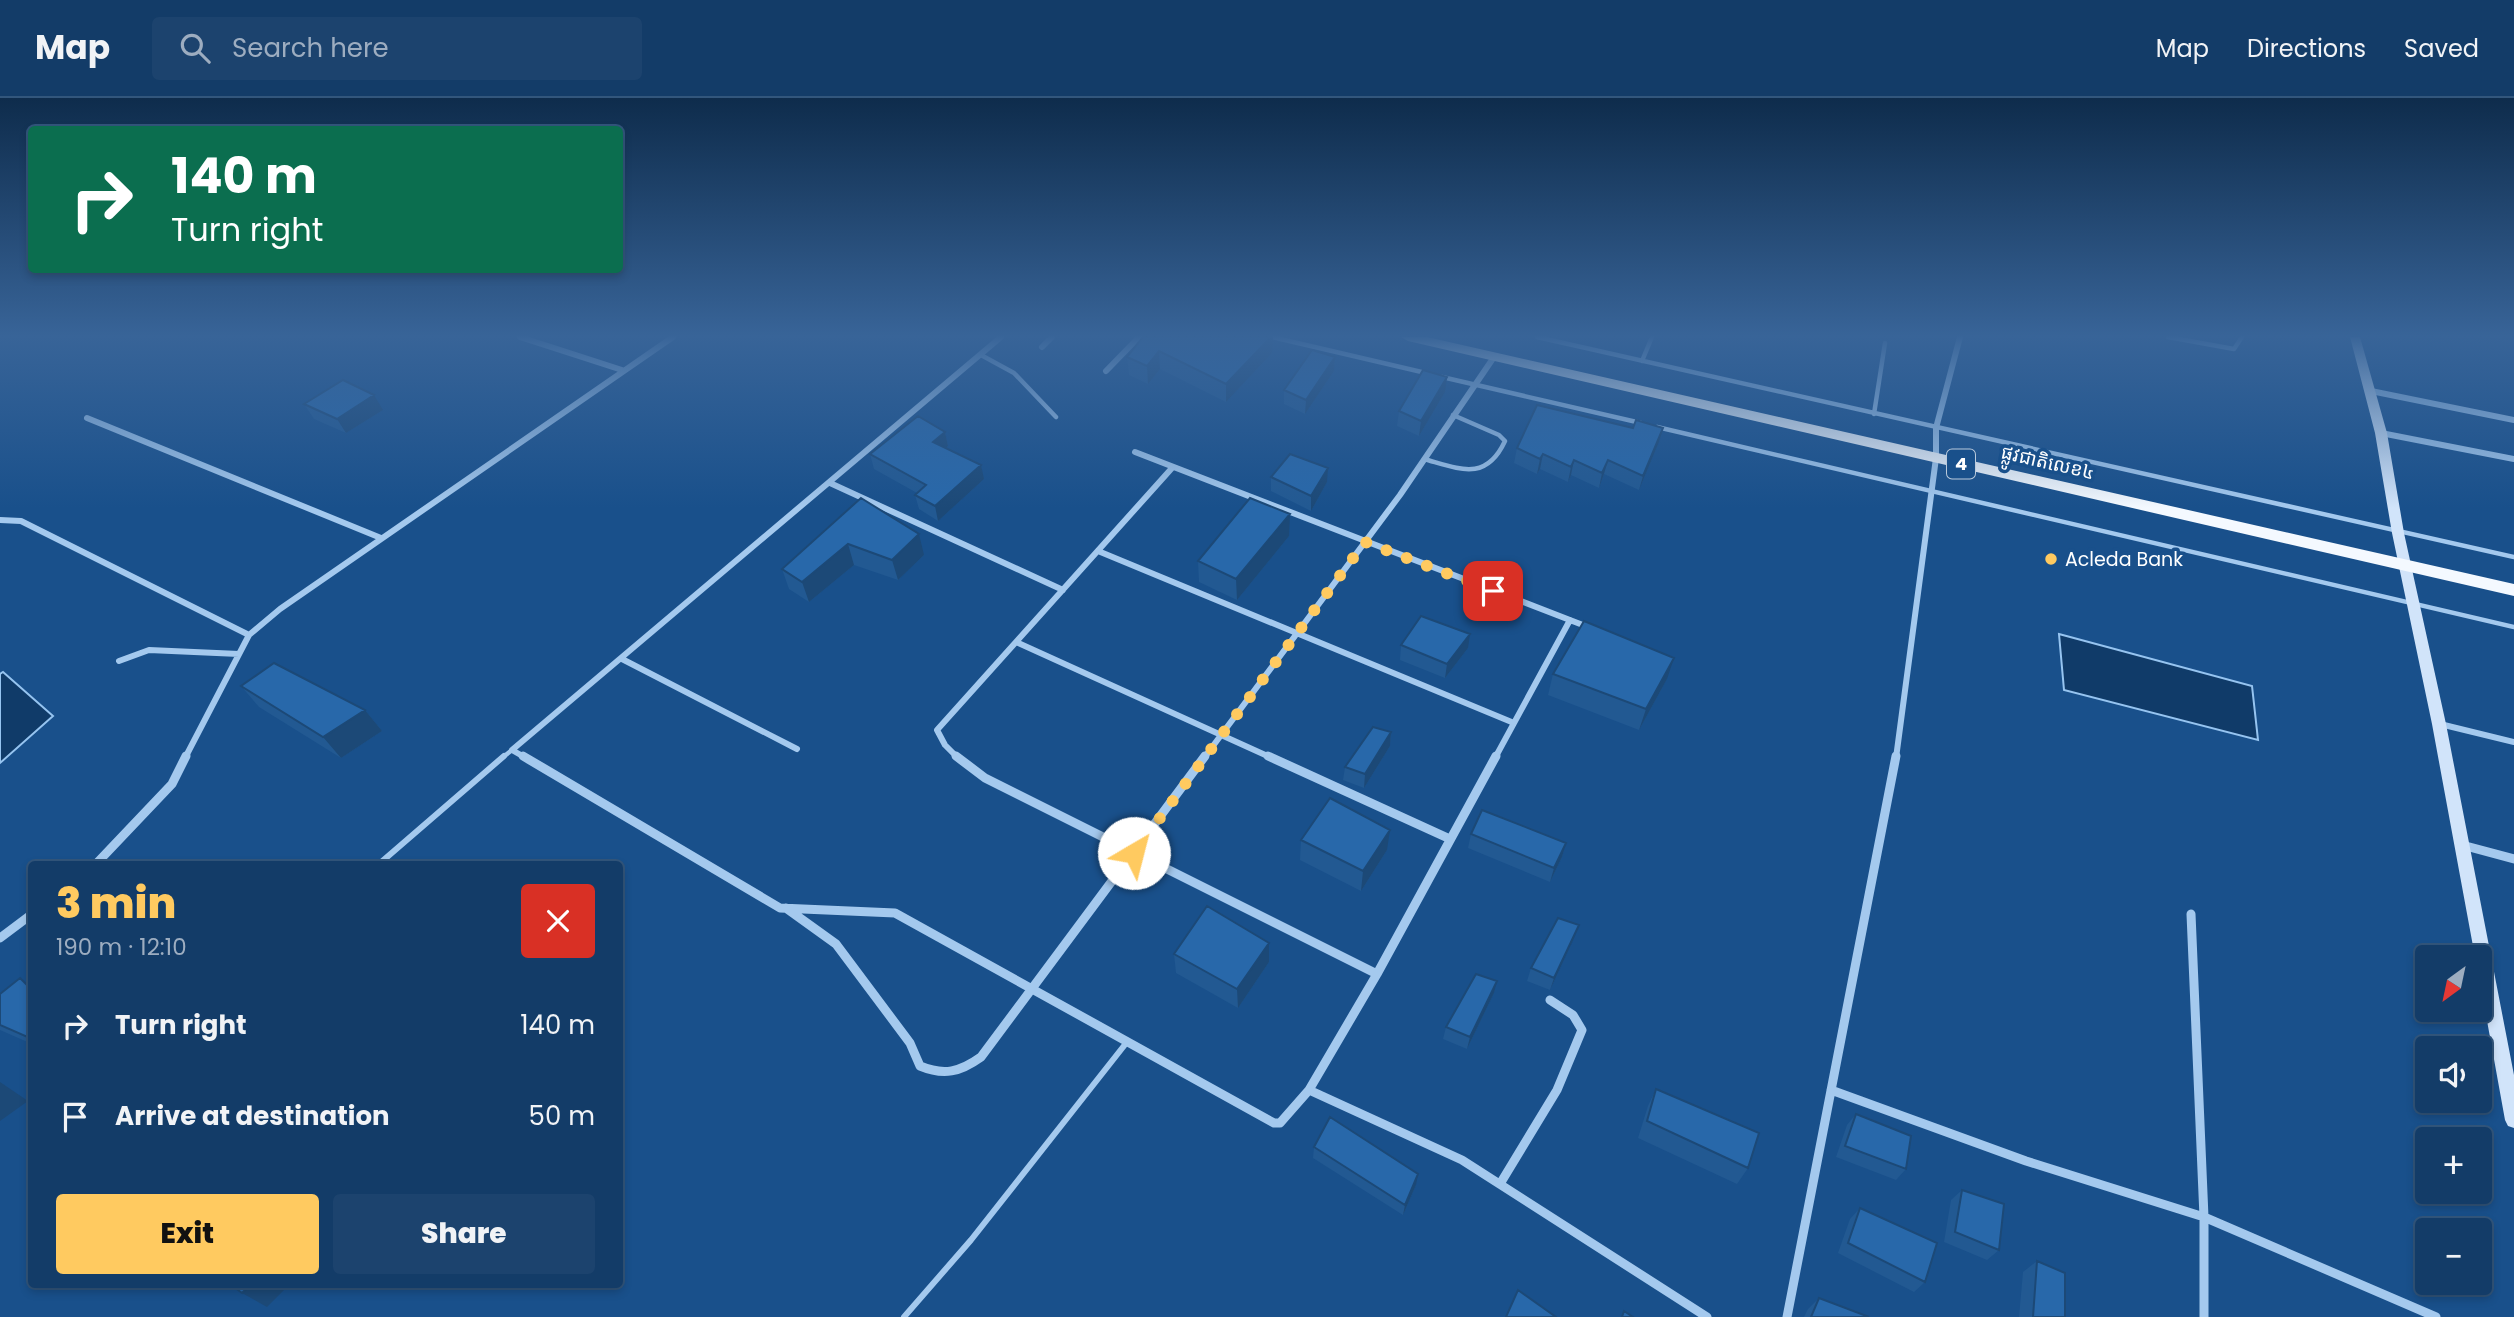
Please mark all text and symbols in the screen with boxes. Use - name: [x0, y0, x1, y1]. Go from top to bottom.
- search box: [152, 17, 642, 80]
- text: Map: [35, 24, 110, 71]
- icon: search: [176, 29, 214, 67]
- text: Search here: [232, 30, 389, 66]
- text: Map: [2156, 32, 2209, 65]
- text: Directions: [2247, 32, 2366, 65]
- text: Saved: [2404, 32, 2479, 65]
- text: 140 m: [171, 142, 317, 210]
- icon: right: [56, 154, 147, 245]
- text: Turn right: [171, 207, 323, 252]
- street label: ផ្លូវជាតិលេខ៤: [1998, 439, 2097, 490]
- road number: 4: [1947, 450, 1975, 478]
- place label: Acleda Bank: [2065, 546, 2183, 573]
- marker: Acleda Bank: [2043, 551, 2059, 567]
- pin: [1463, 561, 1523, 621]
- icon: arrive: [1474, 572, 1512, 610]
- position arrow: [1097, 816, 1171, 890]
- text: 3 min: [56, 874, 176, 933]
- button: close: [521, 884, 595, 958]
- text: 190 m · 12:10: [56, 931, 187, 963]
- north arrow: [2415, 945, 2492, 1022]
- map controls: [2415, 945, 2492, 1295]
- icon: right: [56, 1007, 94, 1045]
- text: Turn right: [115, 1007, 247, 1043]
- text: 140 m: [520, 1007, 595, 1043]
- button: sound: [2415, 1036, 2492, 1113]
- icon: arrive: [56, 1098, 94, 1136]
- text: Arrive at destination: [115, 1098, 390, 1134]
- text: 50 m: [529, 1098, 595, 1134]
- button: +: [2415, 1127, 2492, 1204]
- button: Exit: [56, 1194, 319, 1274]
- button: Share: [333, 1194, 595, 1274]
- button: −: [2415, 1218, 2492, 1295]

